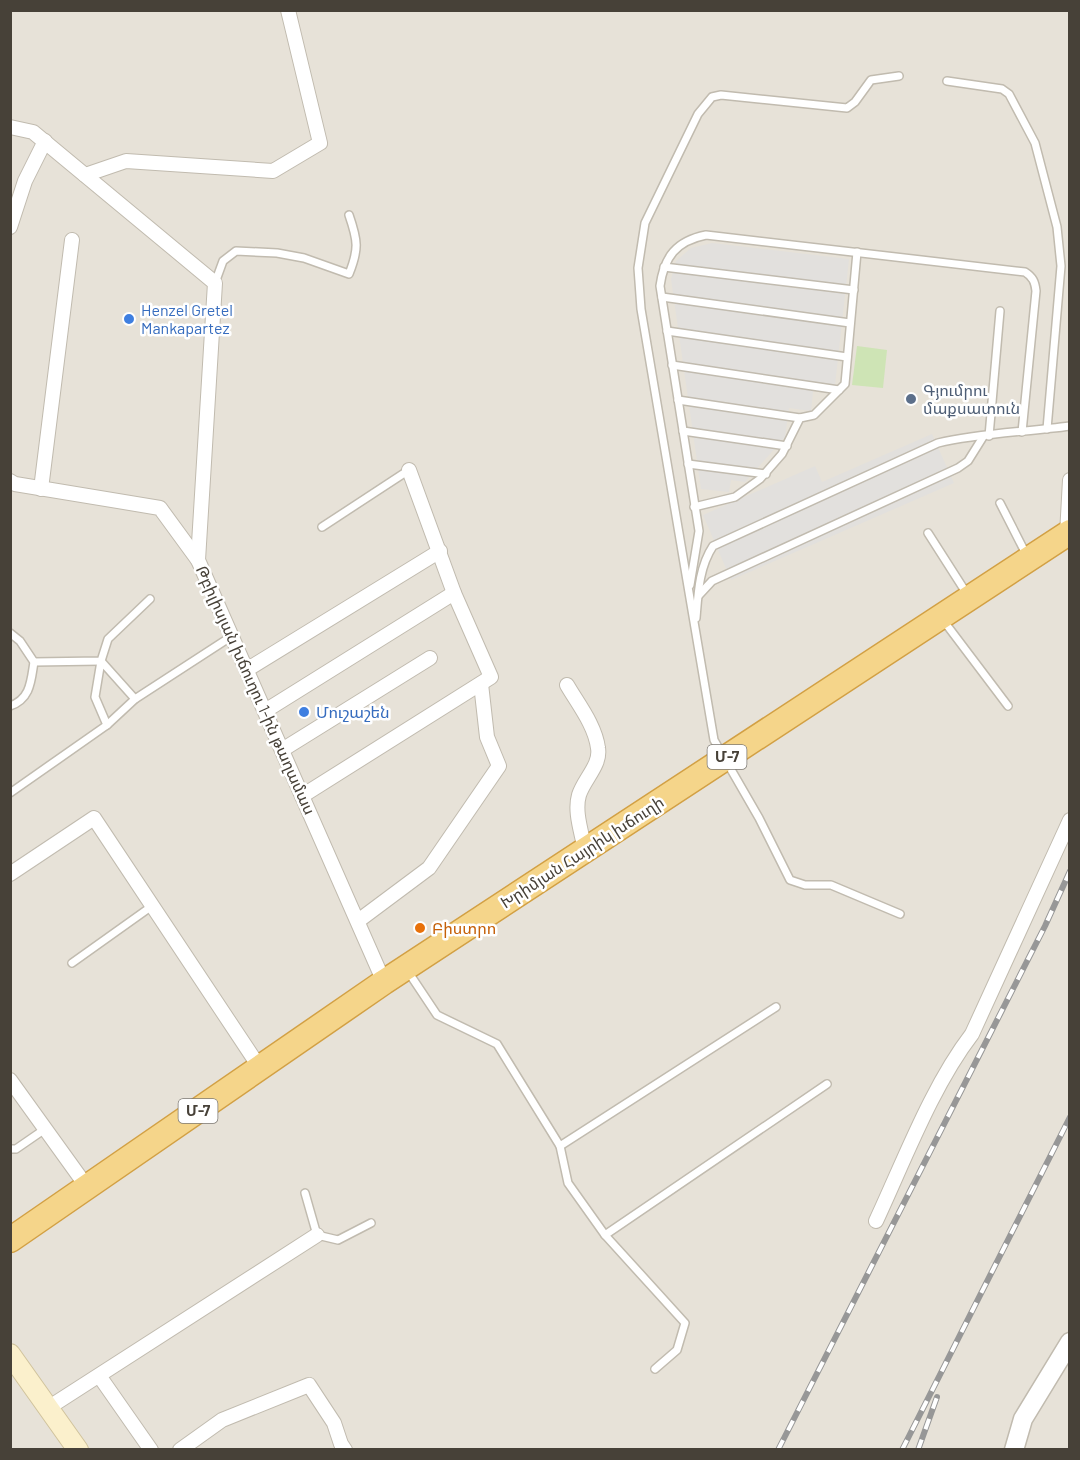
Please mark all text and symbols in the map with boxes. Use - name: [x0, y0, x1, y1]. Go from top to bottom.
- place label: Henzel Gretel Mankapartez: [141, 300, 233, 337]
- marker: Henzel Gretel Mankapartez: [122, 312, 136, 326]
- place label: Գյումրու մաքսատուն: [923, 380, 1020, 418]
- marker: Գյումրու մաքսատուն: [904, 392, 918, 406]
- street label: Թբիլիսյան խճուղու 1-ին թաղամաս: [192, 562, 320, 818]
- place label: Մուշաշեն: [316, 702, 390, 722]
- marker: Մուշաշեն: [297, 705, 311, 719]
- road number: Մ-7: [708, 745, 746, 769]
- street label: Խրիմյան Հայրիկ խճուղի: [497, 792, 667, 912]
- place label: Բիստրո: [432, 918, 496, 938]
- marker: Բիստրո: [413, 921, 427, 935]
- road number: Մ-7: [178, 1099, 218, 1123]

